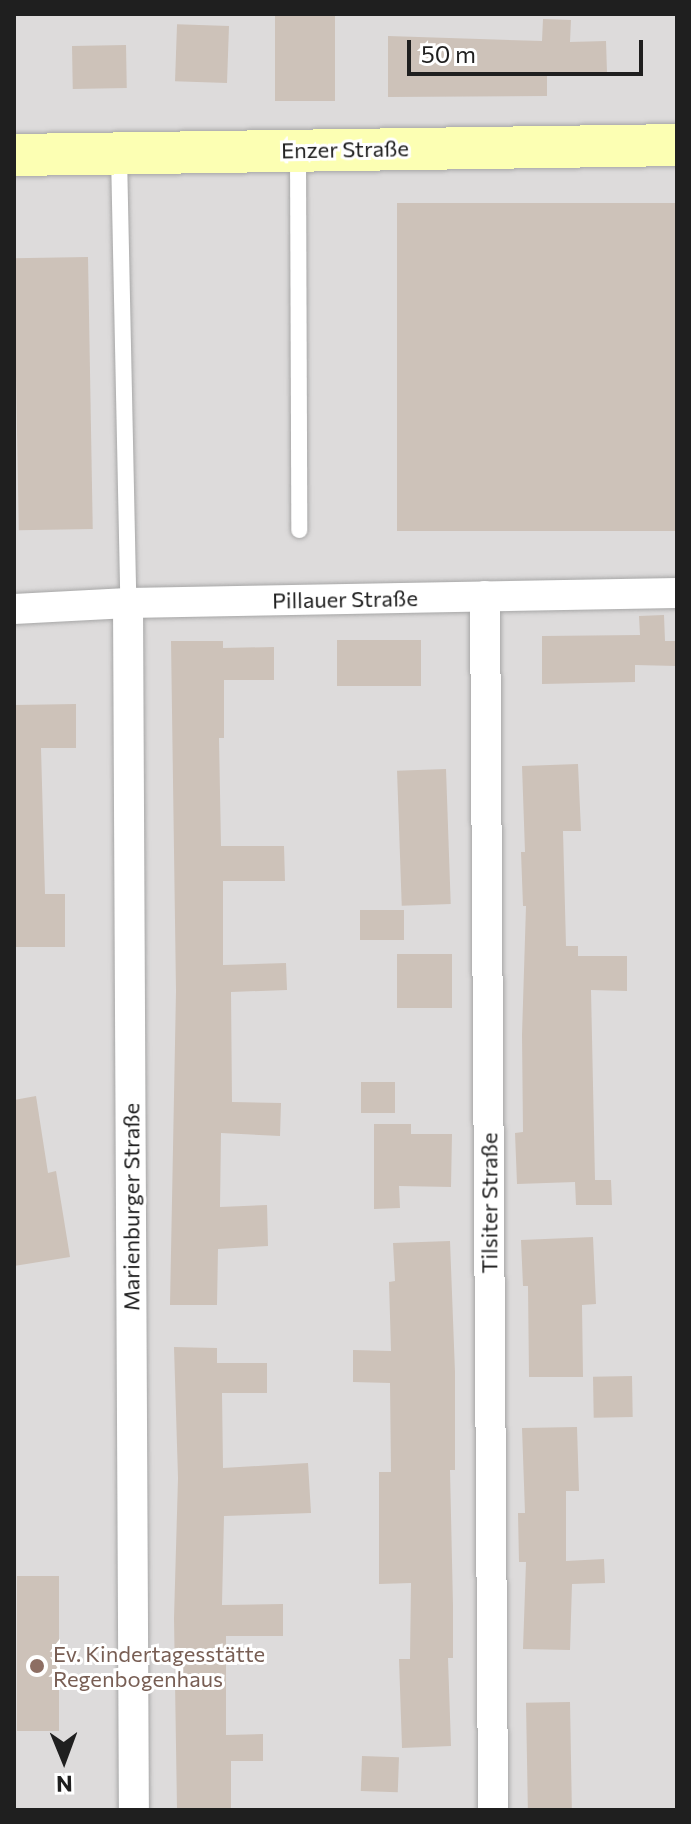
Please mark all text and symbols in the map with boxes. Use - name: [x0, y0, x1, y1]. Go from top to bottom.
- scale bar: [411, 24, 647, 74]
- text: 50 m: [421, 39, 476, 68]
- street label: Enzer Straße: [281, 135, 409, 163]
- street label: Pillauer Straße: [272, 585, 418, 613]
- street label: Marienburger Straße: [118, 1103, 144, 1311]
- street label: Tilsiter Straße: [476, 1132, 502, 1274]
- place label: Ev. Kindertagesstätte Regenbogenhaus: [53, 1640, 265, 1692]
- marker: Ev. Kindertagesstätte Regenbogenhaus: [28, 1657, 46, 1675]
- north arrow: [24, 1720, 104, 1800]
- text: N: [56, 1771, 73, 1798]

